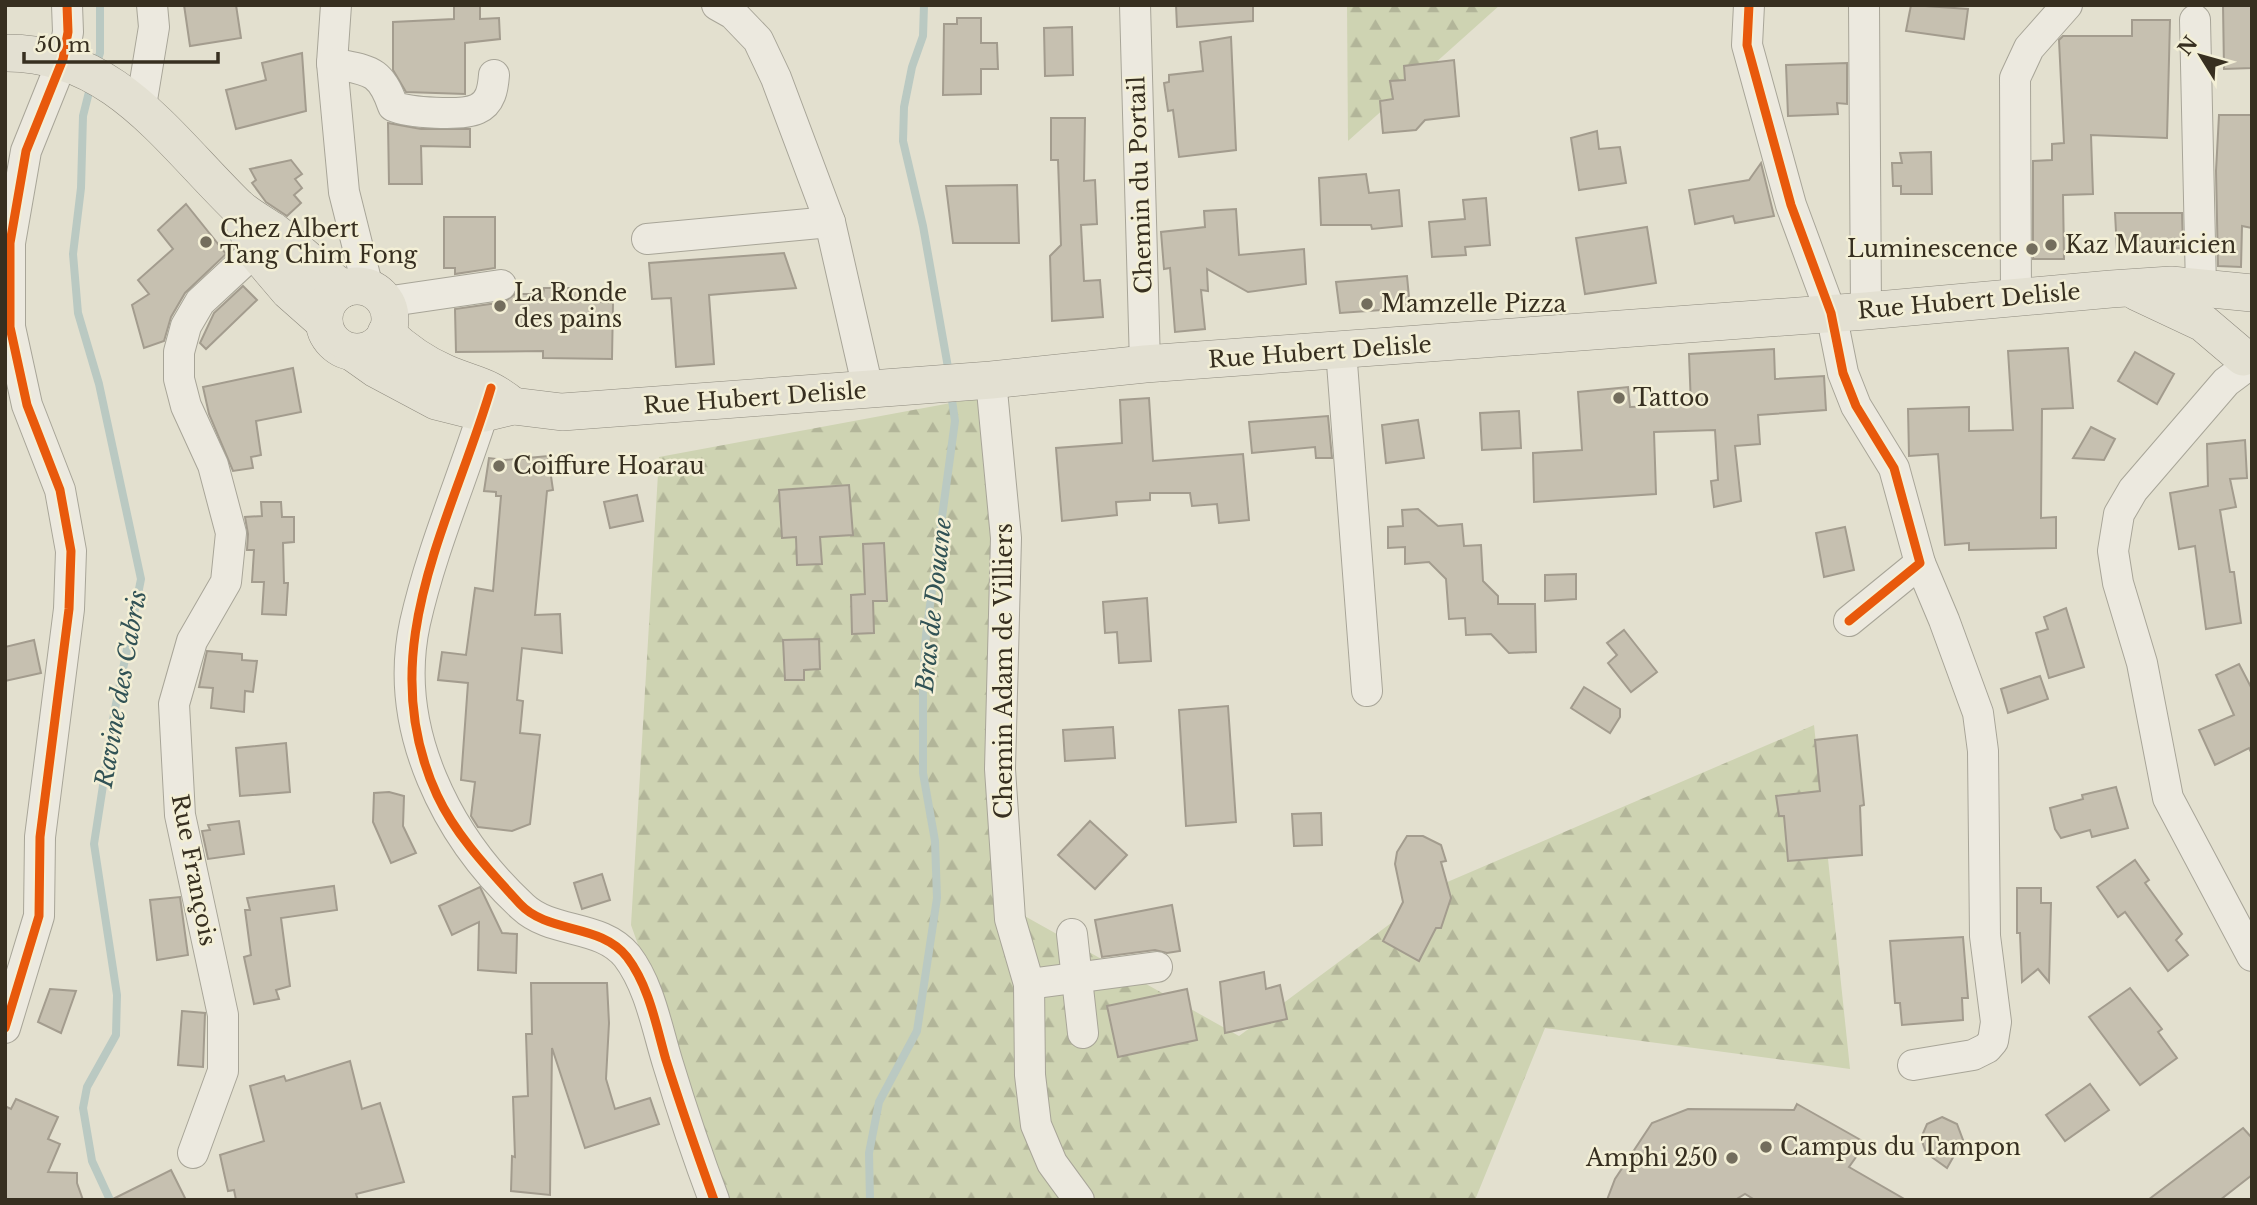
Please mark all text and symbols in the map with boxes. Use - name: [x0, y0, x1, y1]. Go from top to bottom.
- scale bar: [24, 21, 219, 65]
- north arrow: [2166, 21, 2236, 91]
- text: 50 m: [35, 32, 91, 58]
- text: N: [2173, 32, 2202, 60]
- street label: Chemin du Portail: [1122, 76, 1158, 294]
- place label: Chez Albert Tang Chim Fong: [220, 215, 418, 269]
- place label: Kaz Mauricien: [2065, 231, 2236, 259]
- marker: Chez Albert Tang Chim Fong: [198, 234, 214, 250]
- place label: Luminescence: [1847, 235, 2018, 263]
- marker: Kaz Mauricien: [2043, 237, 2059, 253]
- marker: Luminescence: [2024, 241, 2040, 257]
- street label: Rue Hubert Delisle: [1856, 277, 2082, 325]
- place label: La Ronde des pains: [514, 279, 627, 333]
- place label: Mamzelle Pizza: [1381, 290, 1566, 318]
- marker: Mamzelle Pizza: [1359, 296, 1375, 312]
- marker: La Ronde des pains: [492, 298, 508, 314]
- street label: Rue Hubert Delisle: [1207, 330, 1433, 374]
- street label: Rue Hubert Delisle: [642, 376, 868, 420]
- place label: Tattoo: [1633, 384, 1709, 412]
- marker: Tattoo: [1611, 390, 1627, 406]
- place label: Coiffure Hoarau: [513, 452, 705, 480]
- marker: Coiffure Hoarau: [491, 458, 507, 474]
- water label: Bras de Douane: [910, 516, 957, 695]
- street label: Chemin Adam de Villiers: [990, 523, 1018, 819]
- water label: Ravine des Cabris: [89, 588, 152, 791]
- street label: Rue François: [166, 792, 222, 948]
- place label: Campus du Tampon: [1780, 1133, 2021, 1161]
- marker: Campus du Tampon: [1758, 1139, 1774, 1155]
- place label: Amphi 250: [1585, 1144, 1718, 1172]
- marker: Amphi 250: [1724, 1150, 1740, 1166]

